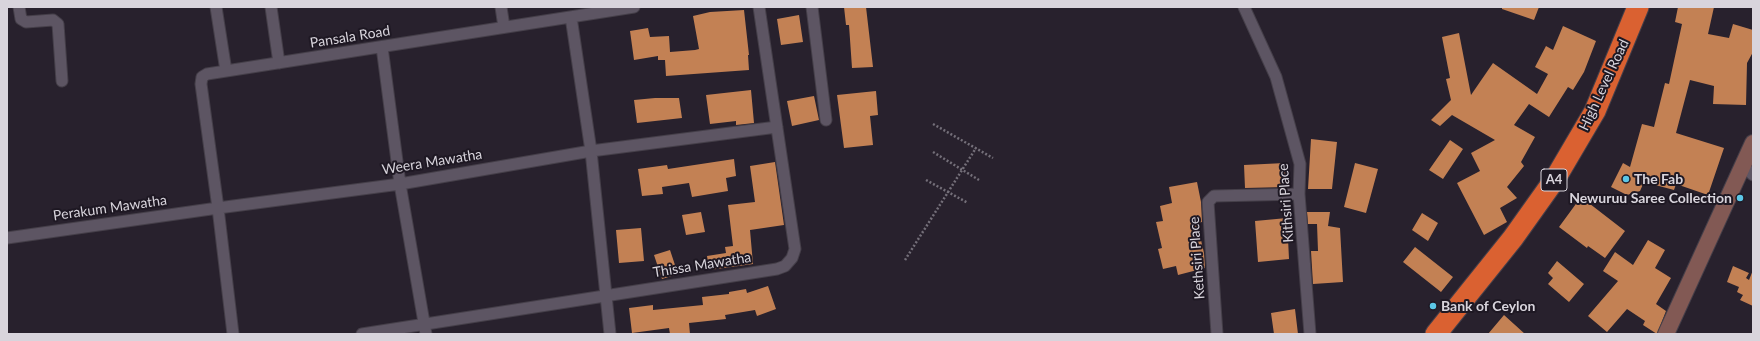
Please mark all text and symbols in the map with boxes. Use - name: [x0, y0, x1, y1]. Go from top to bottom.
- street label: Pansala Road: [309, 22, 391, 52]
- street label: High Level Road: [1575, 37, 1633, 133]
- street label: Weera Mawatha: [381, 146, 483, 178]
- street label: Kithsiri Place: [1275, 163, 1297, 243]
- road number: A4: [1541, 169, 1567, 191]
- place label: The Fab: [1634, 171, 1683, 187]
- marker: The Fab: [1621, 174, 1631, 184]
- place label: Newuruu Saree Collection: [1569, 190, 1732, 206]
- street label: Perakum Mawatha: [52, 192, 168, 224]
- marker: Newuruu Saree Collection: [1735, 193, 1745, 203]
- street label: Kethsiri Place: [1186, 216, 1208, 300]
- street label: Thissa Mawatha: [652, 249, 752, 281]
- place label: Bank of Ceylon: [1441, 298, 1535, 314]
- marker: Bank of Ceylon: [1428, 301, 1438, 311]

